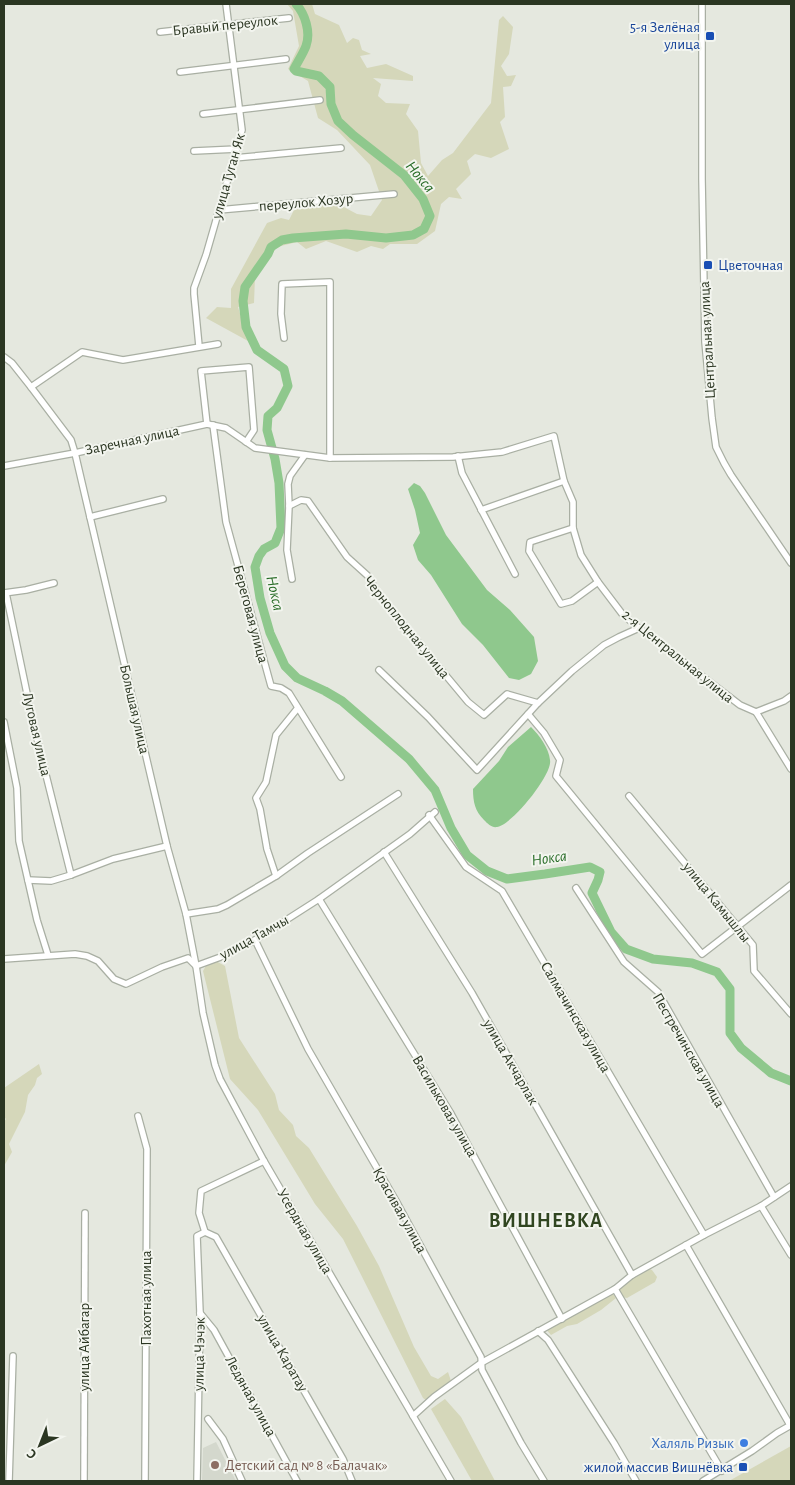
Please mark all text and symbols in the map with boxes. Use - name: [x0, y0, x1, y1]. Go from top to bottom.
- street label: Бравый переулок: [172, 13, 278, 38]
- place label: 5-я Зелёная улица: [630, 20, 700, 52]
- marker: 5-я Зелёная улица: [704, 30, 716, 42]
- street label: улица Туган Як: [209, 131, 248, 222]
- water label: Нокса: [403, 158, 438, 195]
- street label: переулок Хозур: [258, 191, 354, 214]
- place label: Цветочная: [718, 258, 783, 273]
- marker: Цветочная: [702, 259, 714, 271]
- street label: Центральная улица: [697, 281, 718, 399]
- street label: Заречная улица: [84, 423, 181, 458]
- street label: Береговая улица: [230, 563, 271, 665]
- street label: Черноплодная улица: [361, 573, 453, 682]
- water label: Нокса: [263, 574, 287, 612]
- street label: 2-я Центральная улица: [619, 607, 736, 706]
- street label: Большая улица: [117, 663, 152, 755]
- street label: Луговая улица: [20, 691, 53, 778]
- water label: Нокса: [530, 848, 568, 868]
- street label: улица Камышлы: [679, 859, 753, 945]
- street label: улица Тамчы: [216, 912, 291, 963]
- street label: Салмачинская улица: [538, 959, 613, 1075]
- street label: Пестречинская улица: [650, 990, 728, 1110]
- street label: улица Акчарлак: [480, 1016, 541, 1107]
- street label: Васильковая улица: [409, 1053, 480, 1160]
- street label: Красивая улица: [370, 1165, 429, 1256]
- street label: Усердная улица: [274, 1186, 335, 1276]
- district label: ВИШНЕВКА: [489, 1211, 603, 1231]
- street label: Пахотная улица: [139, 1250, 154, 1346]
- street label: улица Айбагар: [77, 1302, 92, 1392]
- street label: улица Каратау: [254, 1311, 311, 1395]
- street label: улица Чэчэк: [191, 1317, 208, 1392]
- street label: Ледяная улица: [222, 1353, 279, 1439]
- north arrow: [15, 1420, 65, 1470]
- place label: Халяль Ризык: [651, 1436, 734, 1451]
- marker: Халяль Ризык: [738, 1437, 750, 1449]
- text: С: [24, 1446, 39, 1462]
- place label: Детский сад № 8 «Балачак»: [225, 1458, 388, 1473]
- marker: Детский сад № 8 «Балачак»: [209, 1459, 221, 1471]
- place label: жилой массив Вишнёвка: [584, 1460, 733, 1475]
- marker: жилой массив Вишнёвка: [737, 1461, 749, 1473]

